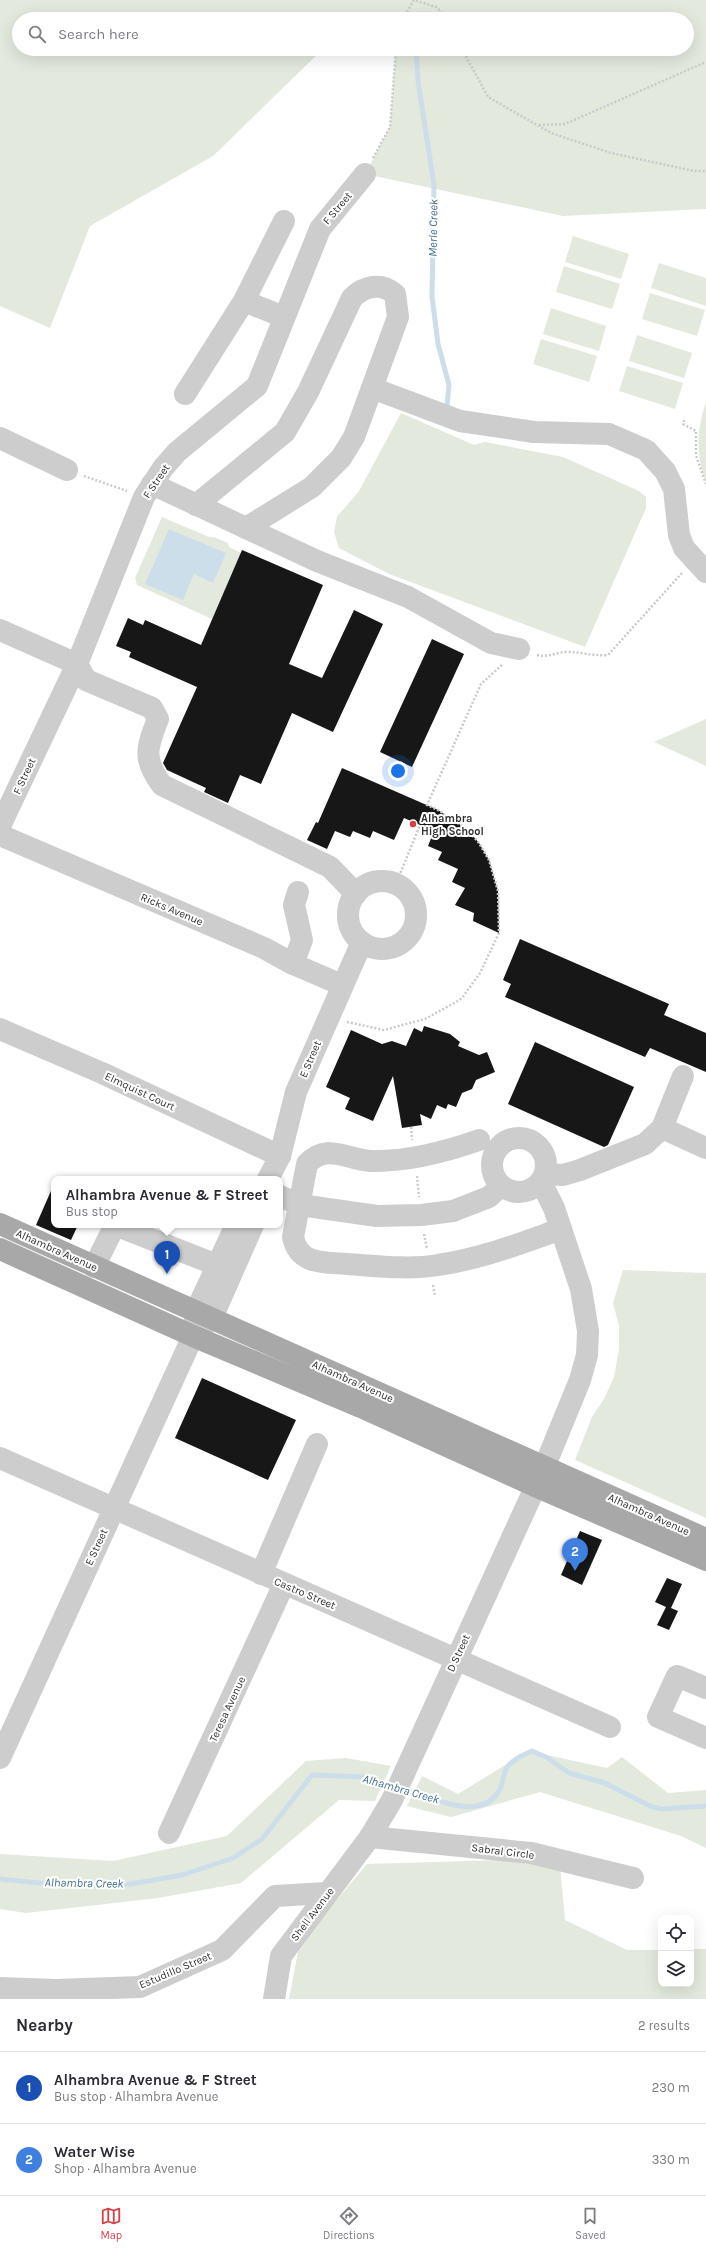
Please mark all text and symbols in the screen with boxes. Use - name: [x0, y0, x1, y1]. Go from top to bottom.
- search box: [12, 12, 694, 56]
- icon: search: [26, 23, 48, 45]
- text: Search here: [58, 25, 139, 43]
- street label: F Street: [320, 189, 355, 227]
- water label: Merle Creek: [425, 198, 441, 257]
- street label: F Street: [140, 462, 173, 501]
- street label: F Street: [10, 756, 38, 796]
- your location: [388, 761, 408, 781]
- place label: Alhambra High School: [421, 812, 484, 838]
- marker: Alhambra High School: [408, 819, 418, 829]
- street label: Ricks Avenue: [139, 890, 205, 929]
- street label: E Street: [297, 1039, 324, 1080]
- street label: Elmquist Court: [103, 1070, 177, 1113]
- popup: [51, 1176, 283, 1228]
- text: Alhambra Avenue & F Street: [66, 1186, 268, 1204]
- text: Bus stop: [66, 1204, 118, 1219]
- street label: Alhambra Avenue: [14, 1227, 100, 1274]
- pin: 1: [154, 1241, 180, 1274]
- street label: Alhambra Avenue: [310, 1358, 396, 1405]
- street label: Alhambra Avenue: [606, 1491, 692, 1538]
- street label: E Street: [82, 1527, 111, 1568]
- pin: 2: [562, 1538, 588, 1571]
- street label: Castro Street: [272, 1575, 337, 1612]
- street label: D Street: [444, 1632, 473, 1674]
- street label: Teresa Avenue: [207, 1674, 248, 1744]
- water label: Alhambra Creek: [361, 1771, 442, 1807]
- street label: Sabral Circle: [471, 1841, 536, 1862]
- water label: Alhambra Creek: [44, 1875, 124, 1891]
- street label: Shell Avenue: [288, 1885, 337, 1944]
- map controls: [658, 1915, 694, 1987]
- button: locate: [658, 1915, 694, 1951]
- street label: Estudillo Street: [137, 1949, 213, 1992]
- button: layers: [658, 1951, 694, 1987]
- text: Nearby: [16, 2015, 73, 2035]
- text: 2 results: [638, 2018, 690, 2033]
- text: Alhambra Avenue & F Street: [54, 2071, 257, 2089]
- text: 1: [27, 2080, 31, 2095]
- text: 230 m: [652, 2080, 690, 2095]
- text: Bus stop · Alhambra Avenue: [54, 2089, 219, 2104]
- text: Water Wise: [54, 2143, 135, 2161]
- text: 2: [25, 2152, 33, 2167]
- text: 330 m: [652, 2152, 690, 2167]
- text: Shop · Alhambra Avenue: [54, 2161, 197, 2176]
- tab: Map: [100, 2205, 122, 2242]
- tab: Directions: [323, 2205, 375, 2242]
- tab: Saved: [575, 2205, 606, 2242]

